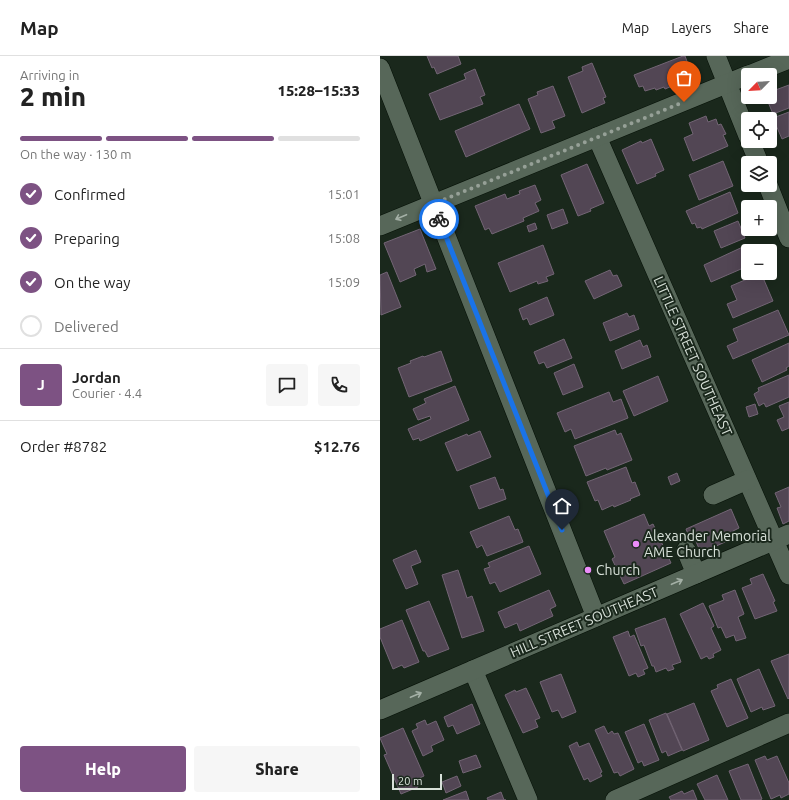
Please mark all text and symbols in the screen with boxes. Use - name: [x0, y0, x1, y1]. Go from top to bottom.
- text: Map: [20, 17, 59, 39]
- text: Map: [622, 20, 649, 36]
- text: Layers: [671, 20, 711, 36]
- text: Share: [733, 20, 769, 36]
- pin: [667, 61, 701, 102]
- icon: bag: [673, 67, 695, 89]
- text: Arriving in: [20, 68, 79, 82]
- north arrow: [741, 68, 777, 104]
- map controls: [741, 68, 777, 280]
- text: 2 min: [20, 82, 86, 111]
- text: 15:28–15:33: [277, 82, 360, 99]
- button: locate: [741, 112, 777, 148]
- text: On the way · 130 m: [20, 147, 132, 161]
- button: layers: [741, 156, 777, 192]
- icon: check: [20, 183, 42, 205]
- text: Confirmed: [54, 186, 126, 203]
- text: 15:01: [327, 187, 360, 201]
- courier: [419, 199, 459, 239]
- button: +: [741, 200, 777, 236]
- icon: bike: [428, 208, 450, 230]
- one-way arrow: [395, 214, 407, 222]
- icon: check: [20, 227, 42, 249]
- text: Preparing: [54, 230, 120, 247]
- text: 15:08: [327, 231, 360, 245]
- button: −: [741, 244, 777, 280]
- icon: check: [20, 271, 42, 293]
- text: On the way: [54, 274, 130, 291]
- street label: LITTLE STREET SOUTHEAST: [650, 274, 736, 439]
- text: 15:09: [327, 275, 360, 289]
- text: Delivered: [54, 318, 119, 335]
- button: chat: [266, 364, 308, 406]
- button: phone: [318, 364, 360, 406]
- text: Jordan: [72, 369, 121, 386]
- text: J: [37, 376, 45, 393]
- text: Courier · 4.4: [72, 386, 142, 400]
- text: Order #8782: [20, 438, 107, 455]
- text: $12.76: [314, 438, 360, 455]
- pin: [545, 489, 579, 530]
- icon: home: [551, 495, 573, 517]
- place label: Alexander Memorial AME Church: [644, 528, 771, 560]
- marker: Alexander Memorial AME Church: [631, 539, 641, 549]
- place label: Church: [596, 562, 640, 578]
- marker: Church: [583, 565, 593, 575]
- one-way arrow: [670, 578, 682, 586]
- street label: HILL STREET SOUTHEAST: [508, 583, 661, 660]
- one-way arrow: [409, 691, 421, 698]
- button: Help: [20, 746, 186, 792]
- button: Share: [194, 746, 360, 792]
- scale bar: [392, 772, 442, 791]
- text: 20 m: [398, 775, 422, 787]

